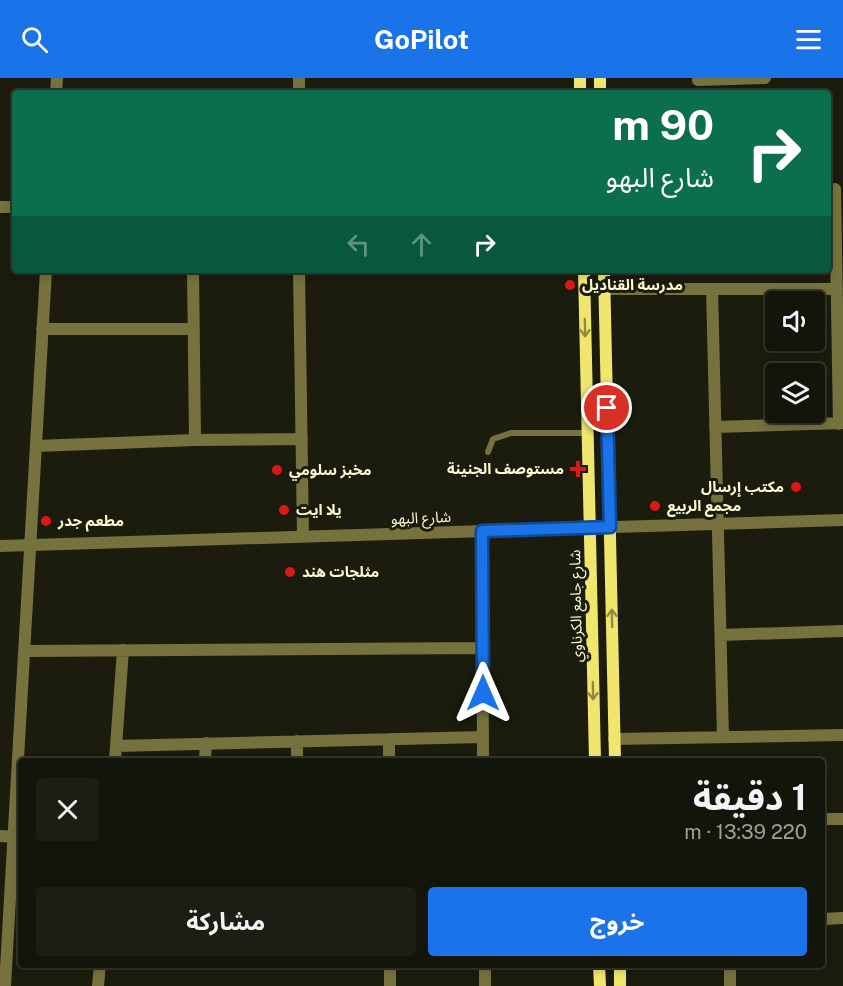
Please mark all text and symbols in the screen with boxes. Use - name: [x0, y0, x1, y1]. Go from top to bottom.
- icon: search: [18, 23, 51, 56]
- text: GoPilot: [374, 23, 469, 55]
- icon: menu: [792, 23, 825, 56]
- text: 90 m: [612, 100, 714, 149]
- icon: right: [735, 114, 813, 192]
- text: شارع البهو: [606, 161, 714, 193]
- icon: left: [342, 228, 375, 261]
- icon: ahead: [405, 228, 438, 261]
- icon: right: [468, 228, 501, 261]
- place label: مدرسة القناديل: [582, 276, 683, 294]
- marker: مدرسة القناديل: [563, 278, 577, 292]
- map controls: [765, 291, 825, 423]
- button: sound: [765, 291, 825, 351]
- one-way arrow: [579, 318, 591, 338]
- button: layers: [765, 363, 825, 423]
- pin: [581, 382, 632, 433]
- icon: arrive: [590, 391, 623, 424]
- place label: مستوصف الجنينة: [447, 460, 564, 478]
- marker: مستوصف الجنينة: [569, 460, 587, 478]
- place label: مخبز سلومي: [289, 461, 371, 481]
- marker: مخبز سلومي: [270, 463, 284, 477]
- place label: مكتب إرسال: [701, 478, 784, 497]
- marker: مكتب إرسال: [789, 480, 803, 494]
- place label: مجمع الربيع: [667, 497, 741, 517]
- marker: مجمع الربيع: [648, 499, 662, 513]
- place label: يلا ايت: [296, 501, 342, 518]
- marker: يلا ايت: [277, 503, 291, 517]
- street label: شارع البهو: [391, 508, 452, 531]
- place label: مطعم جدر: [57, 512, 124, 532]
- marker: مطعم جدر: [39, 514, 53, 528]
- street label: شارع جامع الكرناوي: [566, 549, 589, 662]
- place label: مثلجات هند: [302, 563, 379, 580]
- marker: مثلجات هند: [283, 565, 297, 579]
- one-way arrow: [606, 609, 618, 629]
- position arrow: [451, 661, 515, 725]
- one-way arrow: [587, 681, 599, 701]
- text: 1 دقيقة: [693, 776, 807, 818]
- button: close: [36, 778, 99, 841]
- text: 220 m · 13:39: [684, 820, 807, 844]
- button: مشاركة: [36, 887, 416, 956]
- button: خروج: [428, 887, 807, 956]

